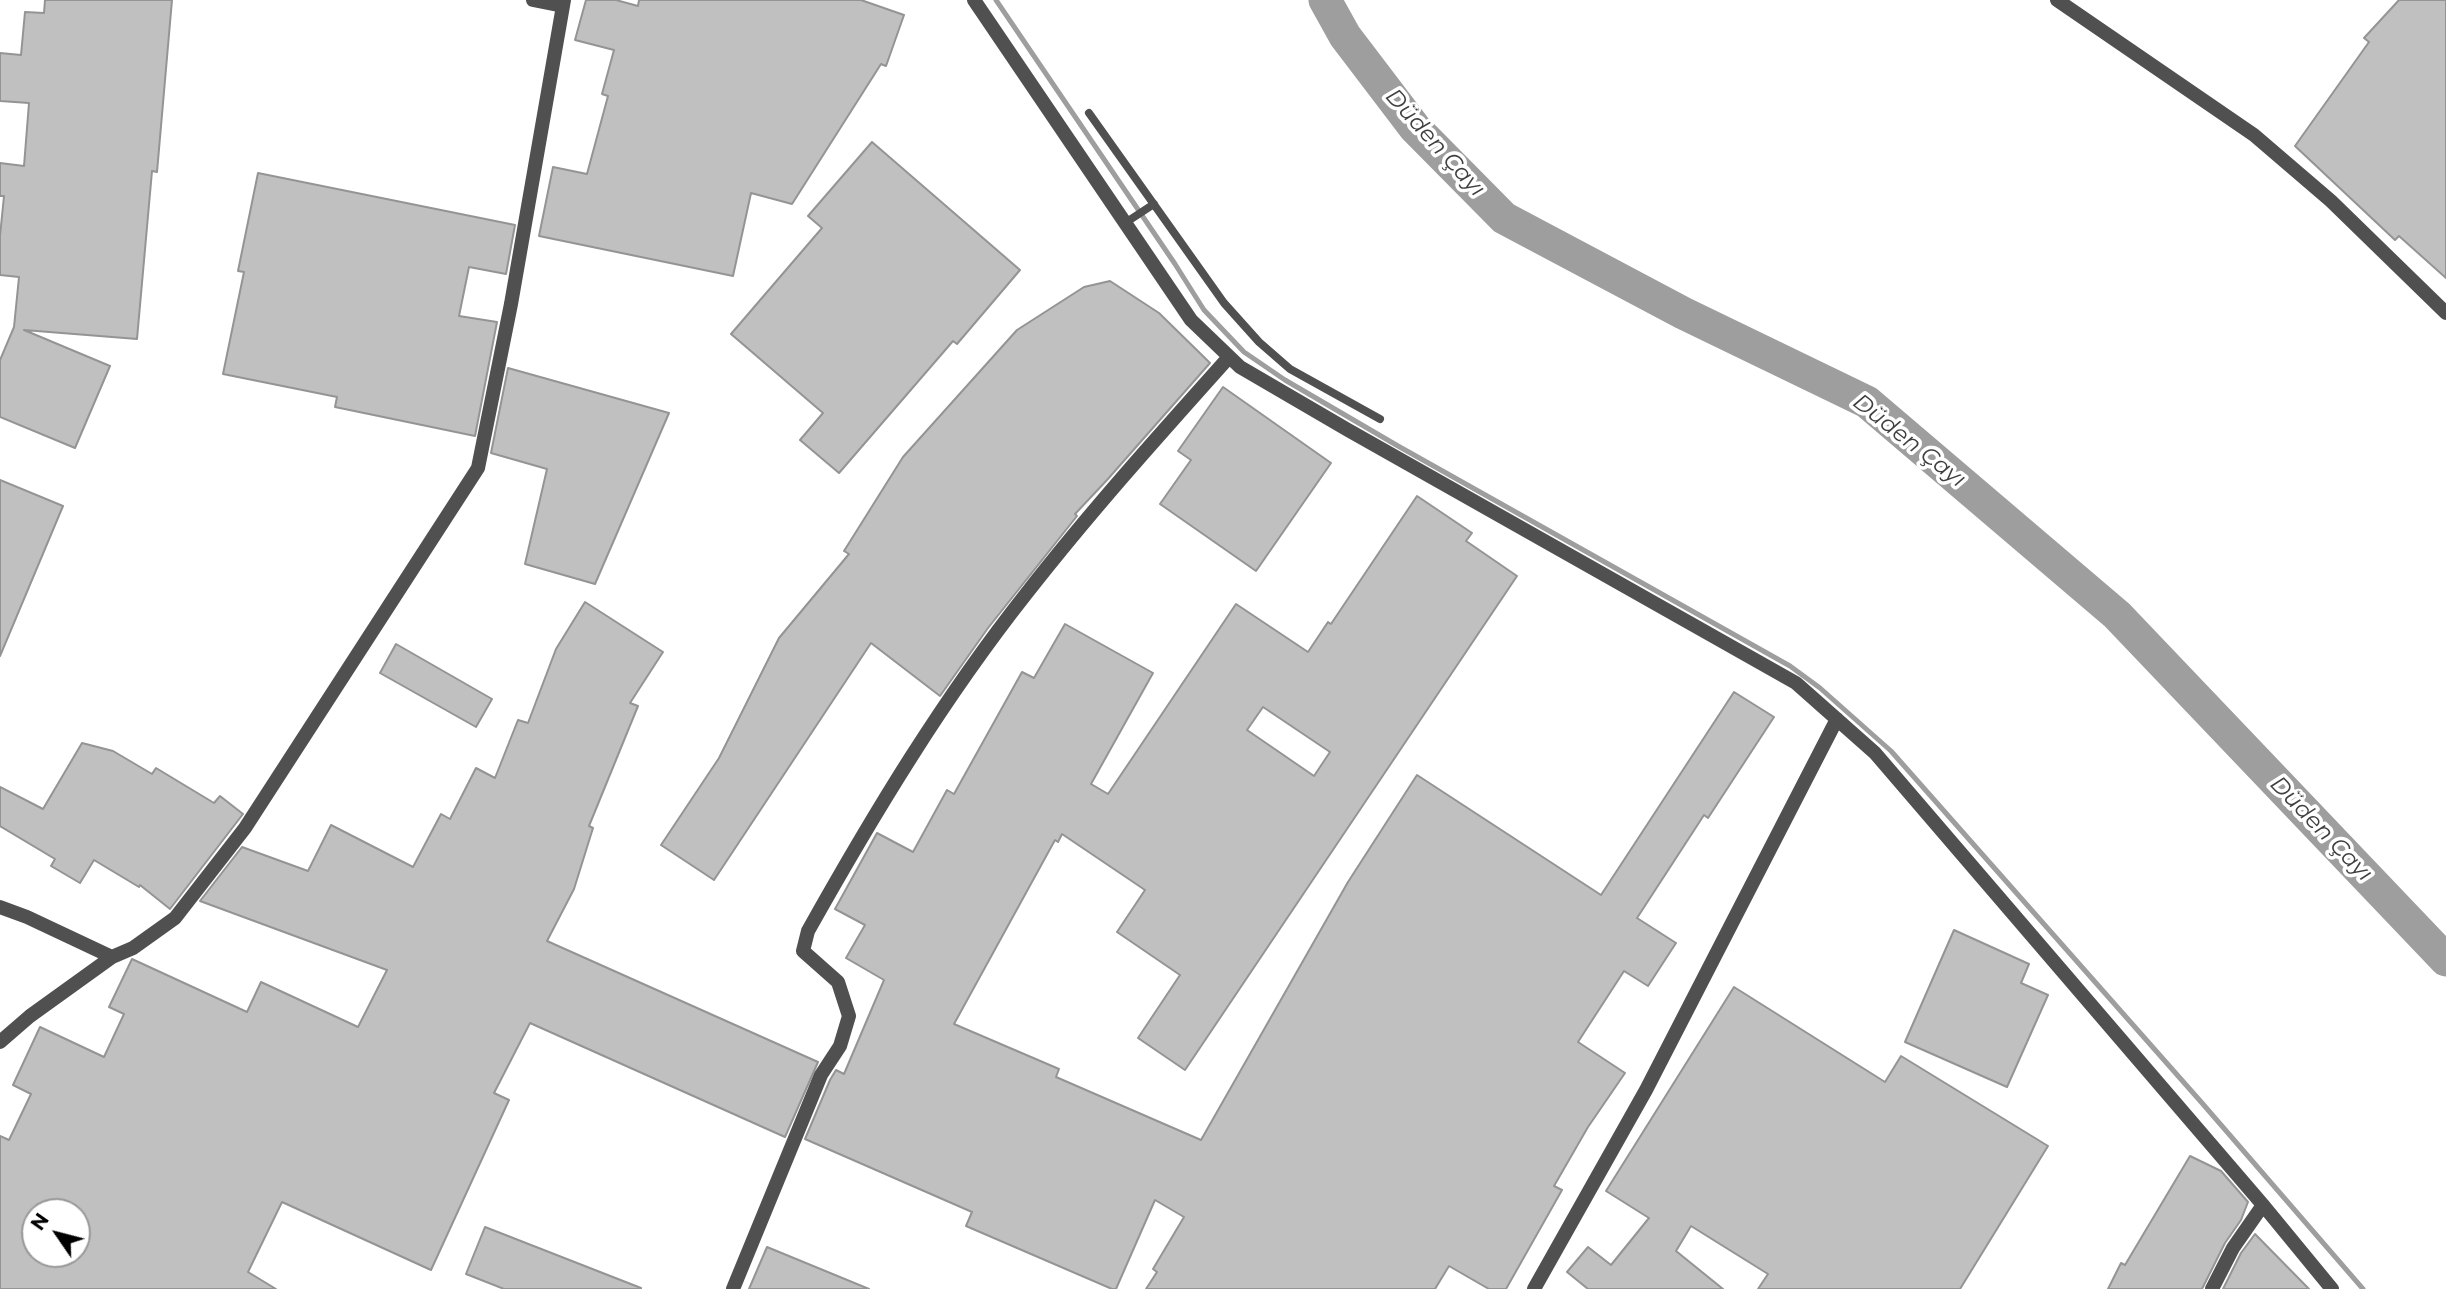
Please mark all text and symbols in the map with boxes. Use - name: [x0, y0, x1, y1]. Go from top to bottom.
- water label: Düden Çayı: [1379, 83, 1491, 203]
- water label: Düden Çayı: [1847, 388, 1971, 494]
- water label: Düden Çayı: [2264, 771, 2378, 887]
- north arrow: [21, 1198, 91, 1268]
- text: N: [26, 1209, 54, 1235]

